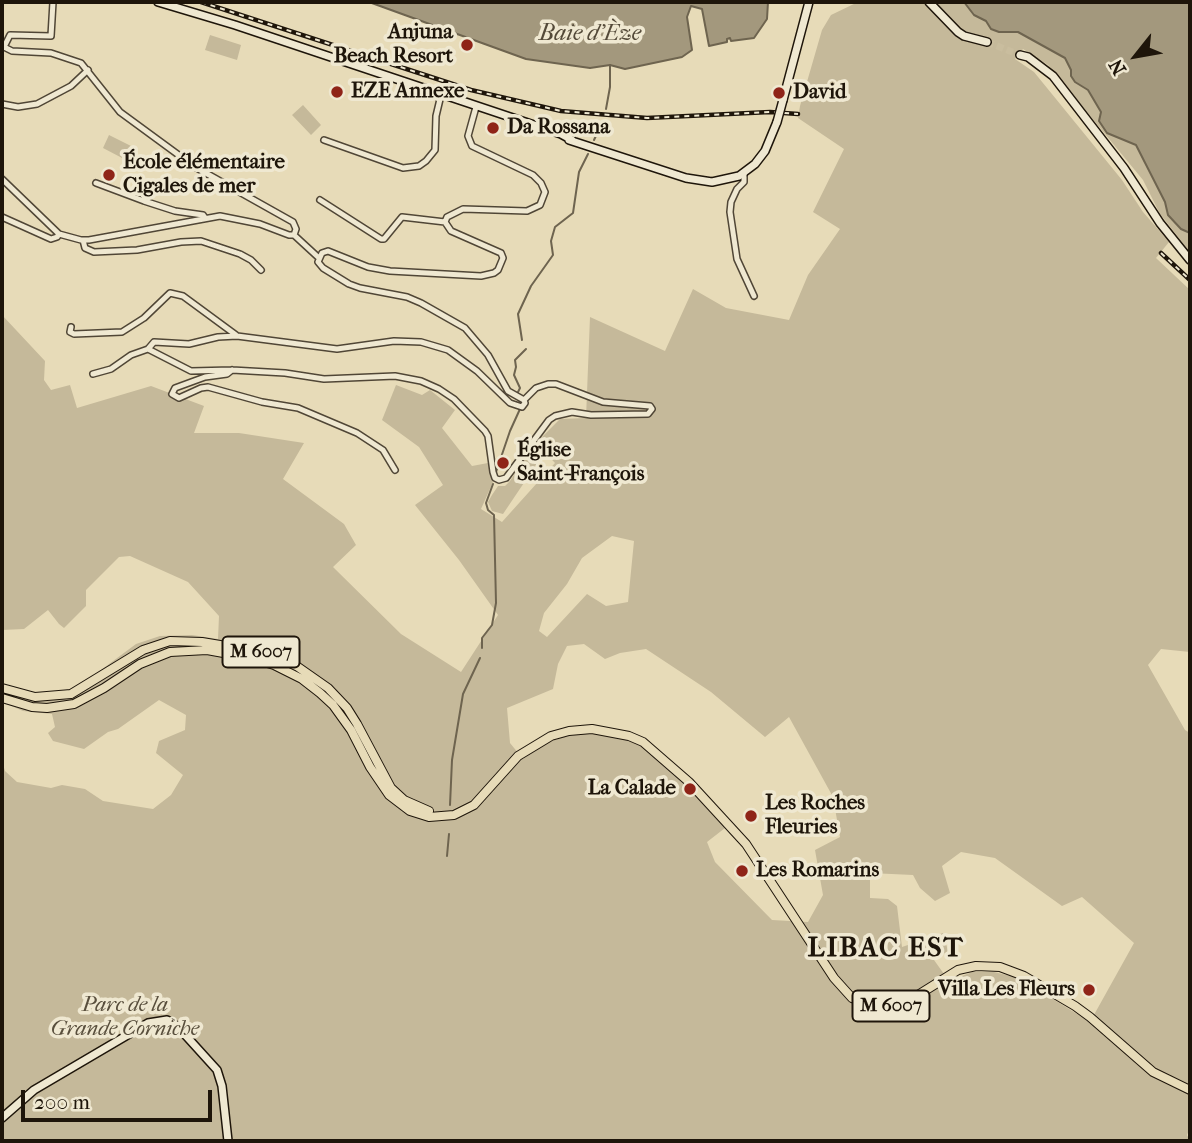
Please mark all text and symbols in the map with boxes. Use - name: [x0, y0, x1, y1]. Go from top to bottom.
- place label: Anjuna Beach Resort: [334, 20, 453, 70]
- water label: Baie d'Èze: [539, 20, 641, 48]
- north arrow: [1101, 21, 1171, 91]
- marker: Anjuna Beach Resort: [459, 37, 475, 53]
- text: N: [1105, 55, 1131, 79]
- place label: EZE Annexe: [351, 79, 464, 105]
- place label: David: [793, 80, 846, 106]
- marker: EZE Annexe: [329, 84, 345, 100]
- marker: David: [771, 85, 787, 101]
- place label: Da Rossana: [507, 115, 610, 141]
- marker: Da Rossana: [485, 120, 501, 136]
- place label: École élémentaire Cigales de mer: [123, 150, 285, 200]
- marker: École élémentaire Cigales de mer: [101, 167, 117, 183]
- place label: Église Saint-François: [517, 438, 644, 488]
- marker: Église Saint-François: [495, 455, 511, 471]
- road number: M 6007: [222, 636, 300, 667]
- place label: La Calade: [588, 776, 676, 802]
- marker: La Calade: [682, 781, 698, 797]
- place label: Les Roches Fleuries: [765, 791, 865, 841]
- marker: Les Roches Fleuries: [743, 808, 759, 824]
- place label: Les Romarins: [756, 858, 879, 884]
- marker: Les Romarins: [734, 863, 750, 879]
- district label: LIBAC EST: [809, 932, 963, 966]
- place label: Villa Les Fleurs: [938, 977, 1075, 1003]
- marker: Villa Les Fleurs: [1081, 982, 1097, 998]
- road number: M 6007: [852, 990, 930, 1022]
- park label: Parc de la Grande Corniche: [51, 993, 199, 1043]
- scale bar: [24, 1076, 215, 1120]
- text: 200 m: [34, 1090, 90, 1114]

